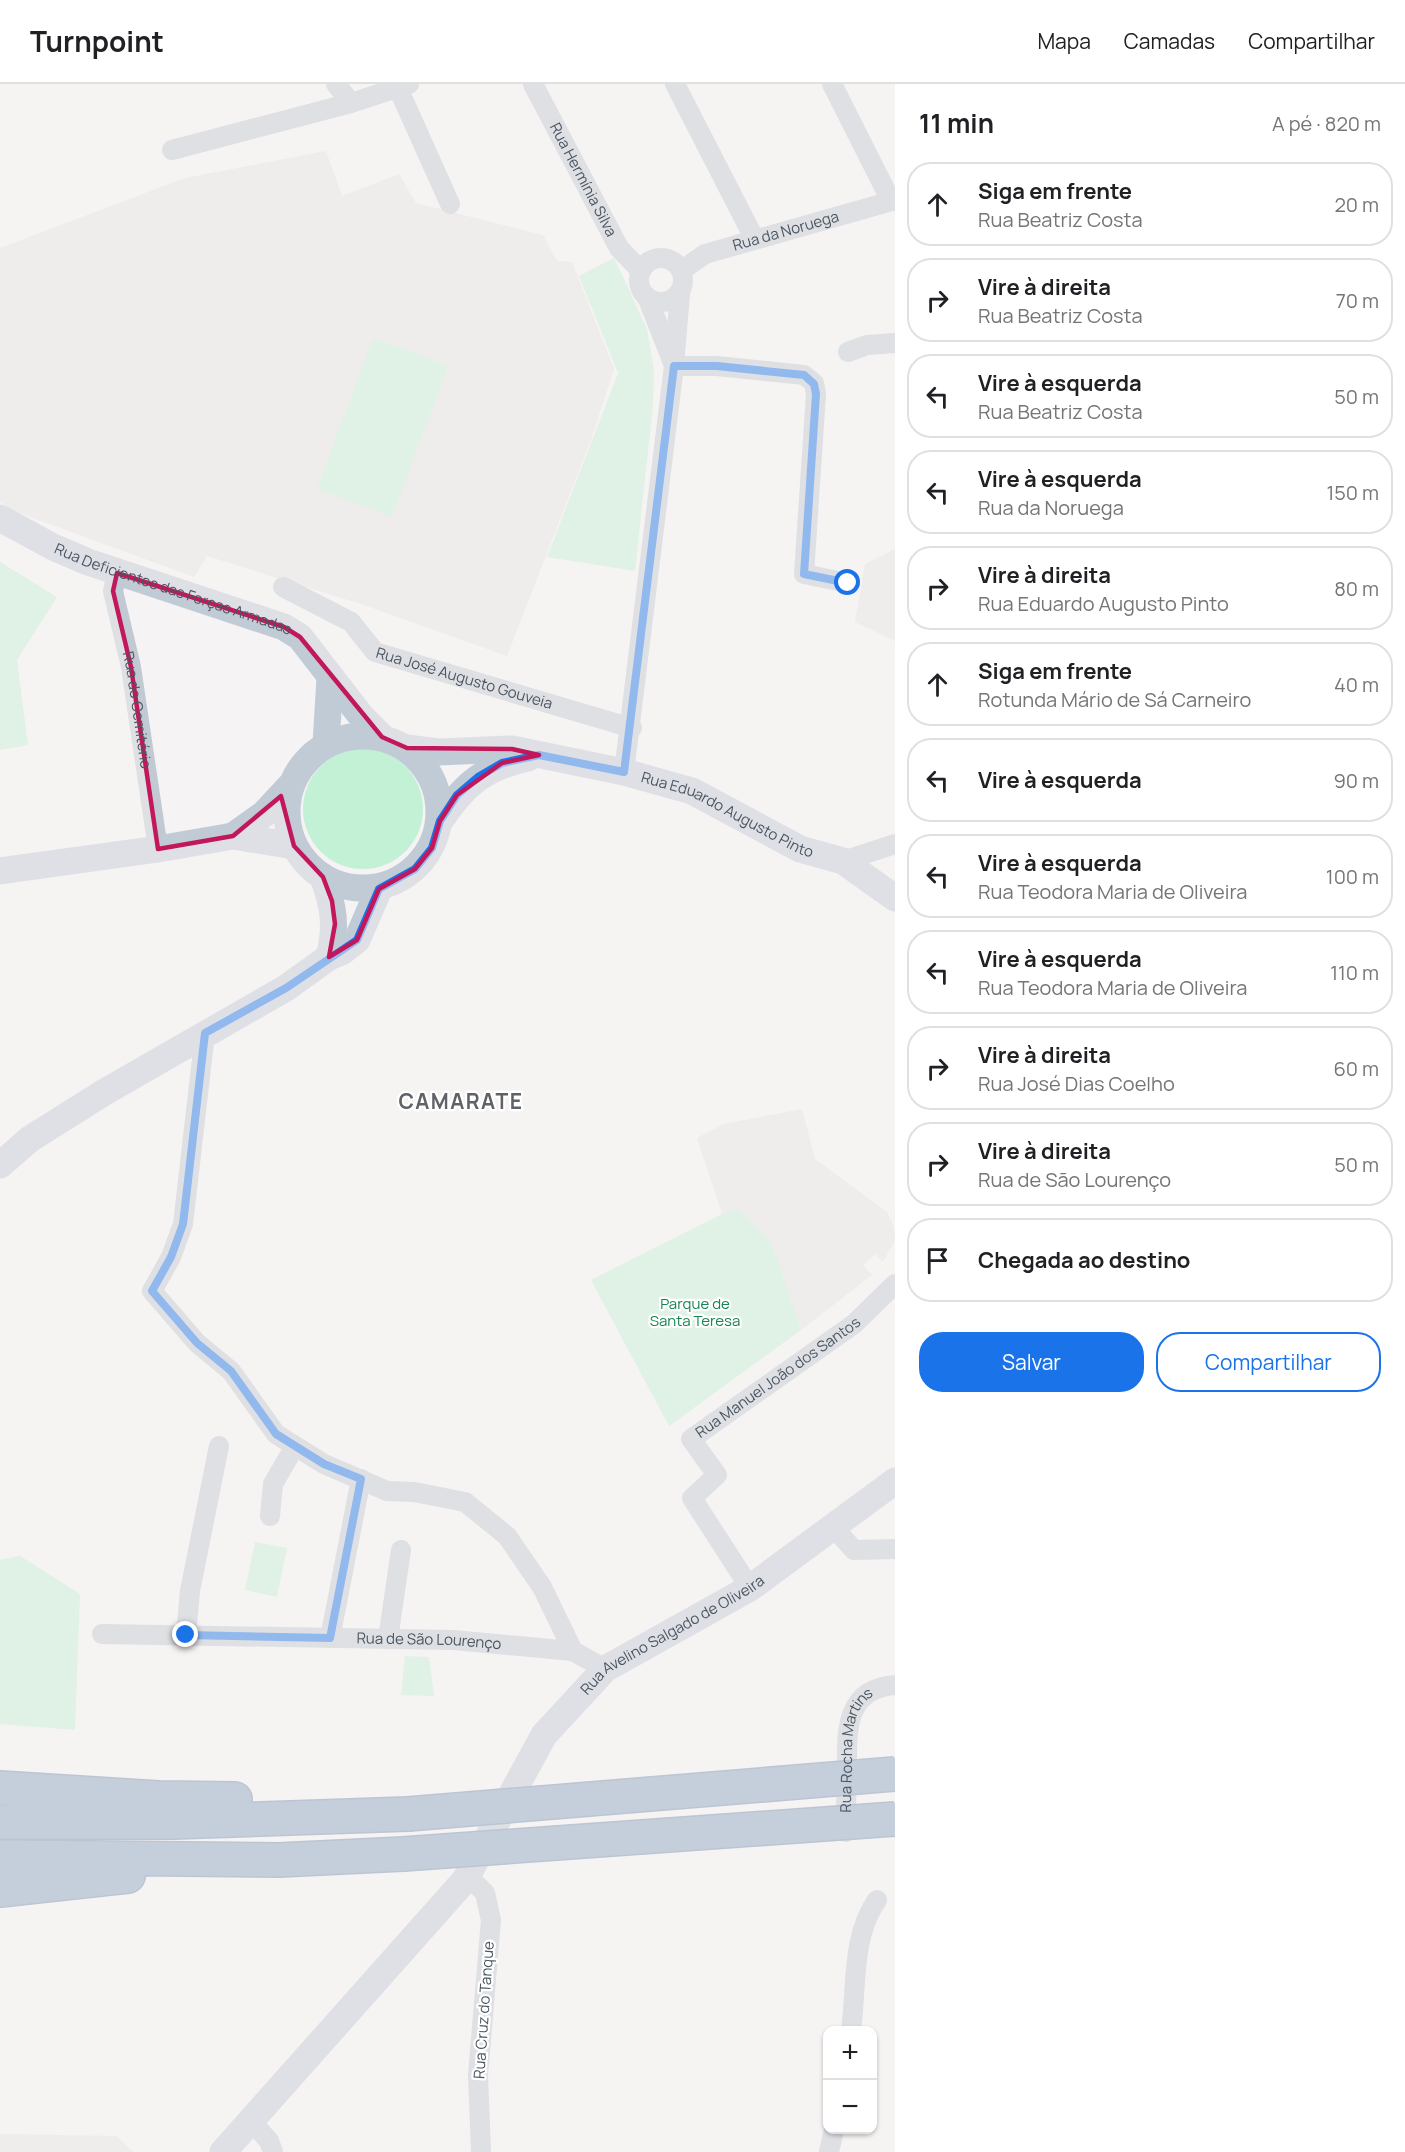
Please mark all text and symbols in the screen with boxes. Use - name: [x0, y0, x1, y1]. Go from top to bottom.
- text: Turnpoint: [30, 22, 164, 60]
- text: Mapa: [1037, 27, 1091, 55]
- text: Camadas: [1124, 27, 1215, 55]
- text: Compartilhar: [1248, 27, 1375, 55]
- text: 11 min: [919, 105, 994, 141]
- text: A pé · 820 m: [1272, 110, 1381, 137]
- street label: Rua Hermínia Silva: [545, 119, 622, 240]
- text: Siga em frente: [978, 176, 1132, 206]
- icon: ahead: [921, 188, 954, 221]
- text: 20 m: [1334, 191, 1379, 218]
- street label: Rua da Noruega: [730, 205, 841, 256]
- text: Rua Beatriz Costa: [978, 206, 1143, 233]
- text: Vire à direita: [978, 272, 1111, 302]
- icon: right: [921, 284, 954, 317]
- text: 70 m: [1336, 287, 1379, 314]
- text: Rua Beatriz Costa: [978, 302, 1143, 329]
- text: Vire à esquerda: [978, 368, 1142, 398]
- icon: left: [921, 380, 954, 413]
- text: 50 m: [1334, 383, 1379, 410]
- text: Rua Beatriz Costa: [978, 398, 1143, 425]
- text: Vire à esquerda: [978, 464, 1142, 494]
- icon: left: [921, 476, 954, 509]
- text: 150 m: [1326, 479, 1379, 506]
- text: Rua da Noruega: [978, 494, 1124, 521]
- street label: Rua Deficientes das Forças Armadas: [51, 538, 297, 640]
- text: Vire à direita: [978, 560, 1111, 590]
- route start: [834, 569, 860, 595]
- icon: right: [921, 572, 954, 605]
- text: 80 m: [1334, 575, 1379, 602]
- text: Rua Eduardo Augusto Pinto: [978, 590, 1229, 617]
- street label: Rua José Augusto Gouveia: [374, 642, 555, 714]
- street label: Rua do Cemitério: [118, 649, 157, 770]
- text: Siga em frente: [978, 656, 1132, 686]
- icon: ahead: [921, 668, 954, 701]
- text: 40 m: [1334, 671, 1379, 698]
- text: Rotunda Mário de Sá Carneiro: [978, 686, 1251, 713]
- icon: left: [921, 764, 954, 797]
- text: Vire à esquerda: [978, 765, 1142, 795]
- street label: Rua Eduardo Augusto Pinto: [639, 766, 816, 862]
- text: 90 m: [1333, 767, 1379, 794]
- text: Vire à esquerda: [978, 848, 1142, 878]
- icon: left: [921, 860, 954, 893]
- text: 100 m: [1326, 863, 1379, 890]
- text: Rua Teodora Maria de Oliveira: [978, 878, 1247, 905]
- text: Vire à esquerda: [978, 944, 1142, 974]
- icon: left: [921, 956, 954, 989]
- text: 110 m: [1330, 959, 1379, 986]
- text: Rua Teodora Maria de Oliveira: [978, 974, 1247, 1001]
- text: Vire à direita: [978, 1040, 1111, 1070]
- icon: right: [921, 1052, 954, 1085]
- text: 60 m: [1333, 1055, 1379, 1082]
- text: Rua José Dias Coelho: [978, 1070, 1175, 1097]
- district label: CAMARATE: [399, 1087, 523, 1115]
- text: Vire à direita: [978, 1136, 1111, 1166]
- icon: right: [921, 1148, 954, 1181]
- text: 50 m: [1334, 1151, 1379, 1178]
- text: Rua de São Lourenço: [978, 1166, 1171, 1193]
- icon: arrive: [921, 1244, 954, 1277]
- text: Chegada ao destino: [978, 1245, 1190, 1275]
- park label: Parque de Santa Teresa: [650, 1293, 740, 1331]
- street label: Rua Manuel João dos Santos: [691, 1312, 865, 1443]
- button: Salvar: [919, 1332, 1144, 1392]
- button: Compartilhar: [1156, 1332, 1381, 1392]
- street label: Rua Avelino Salgado de Oliveira: [575, 1570, 768, 1699]
- route end: [172, 1621, 198, 1647]
- street label: Rua de São Lourenço: [356, 1627, 502, 1654]
- street label: Rua Rocha Martins: [835, 1682, 877, 1813]
- street label: Rua Cruz do Tanque: [468, 1940, 499, 2080]
- map controls: [823, 2026, 877, 2134]
- button: +: [823, 2026, 877, 2080]
- button: −: [823, 2080, 877, 2134]

